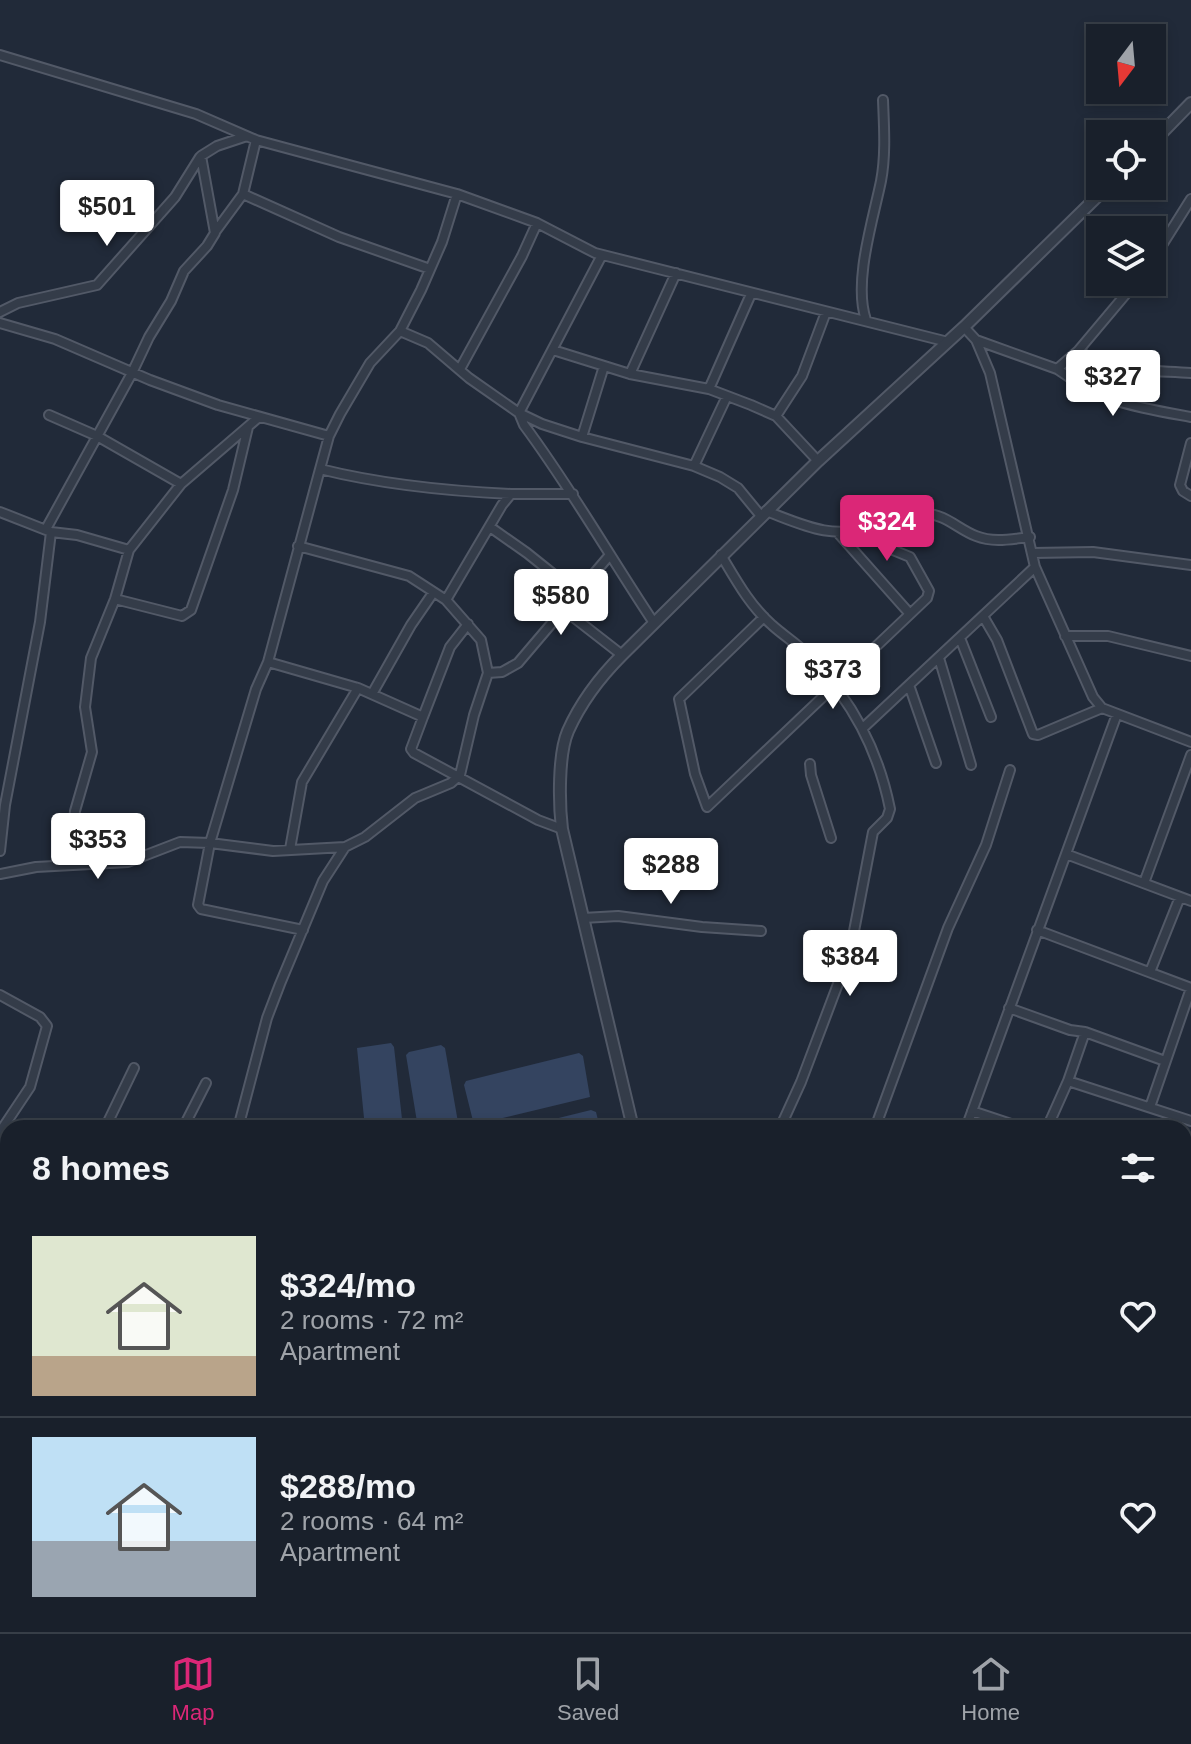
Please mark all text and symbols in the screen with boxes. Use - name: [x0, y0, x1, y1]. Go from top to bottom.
- north arrow: [1086, 24, 1166, 104]
- map controls: [1086, 24, 1166, 296]
- button: locate: [1086, 120, 1166, 200]
- pin: $501: [60, 180, 154, 248]
- text: $501: [78, 191, 136, 221]
- button: layers: [1086, 216, 1166, 296]
- pin: $327: [1066, 350, 1160, 418]
- text: $327: [1084, 361, 1142, 391]
- pin: $324: [840, 495, 934, 563]
- text: $324: [858, 506, 916, 536]
- pin: $580: [514, 569, 608, 637]
- text: $580: [532, 580, 590, 610]
- pin: $373: [786, 643, 880, 711]
- text: $373: [804, 654, 862, 684]
- pin: $353: [51, 813, 145, 881]
- text: $353: [69, 824, 127, 854]
- pin: $288: [624, 838, 718, 906]
- text: $288: [642, 849, 700, 879]
- pin: $384: [803, 930, 897, 998]
- text: $384: [821, 941, 879, 971]
- icon: filters: [1116, 1146, 1160, 1190]
- text: 8 homes: [32, 1149, 170, 1187]
- text: $324/mo: [280, 1266, 416, 1304]
- icon: home: [96, 1268, 192, 1364]
- icon: heart: [1116, 1294, 1160, 1338]
- text: 2 rooms · 72 m²: [280, 1305, 464, 1335]
- text: Apartment: [280, 1336, 400, 1366]
- text: $288/mo: [280, 1467, 416, 1505]
- icon: home: [96, 1469, 192, 1565]
- icon: heart: [1116, 1495, 1160, 1539]
- text: 2 rooms · 64 m²: [280, 1506, 464, 1536]
- text: Apartment: [280, 1537, 400, 1567]
- tab: Map: [171, 1652, 215, 1726]
- tab: Saved: [557, 1652, 619, 1726]
- tab: Home: [961, 1652, 1020, 1726]

